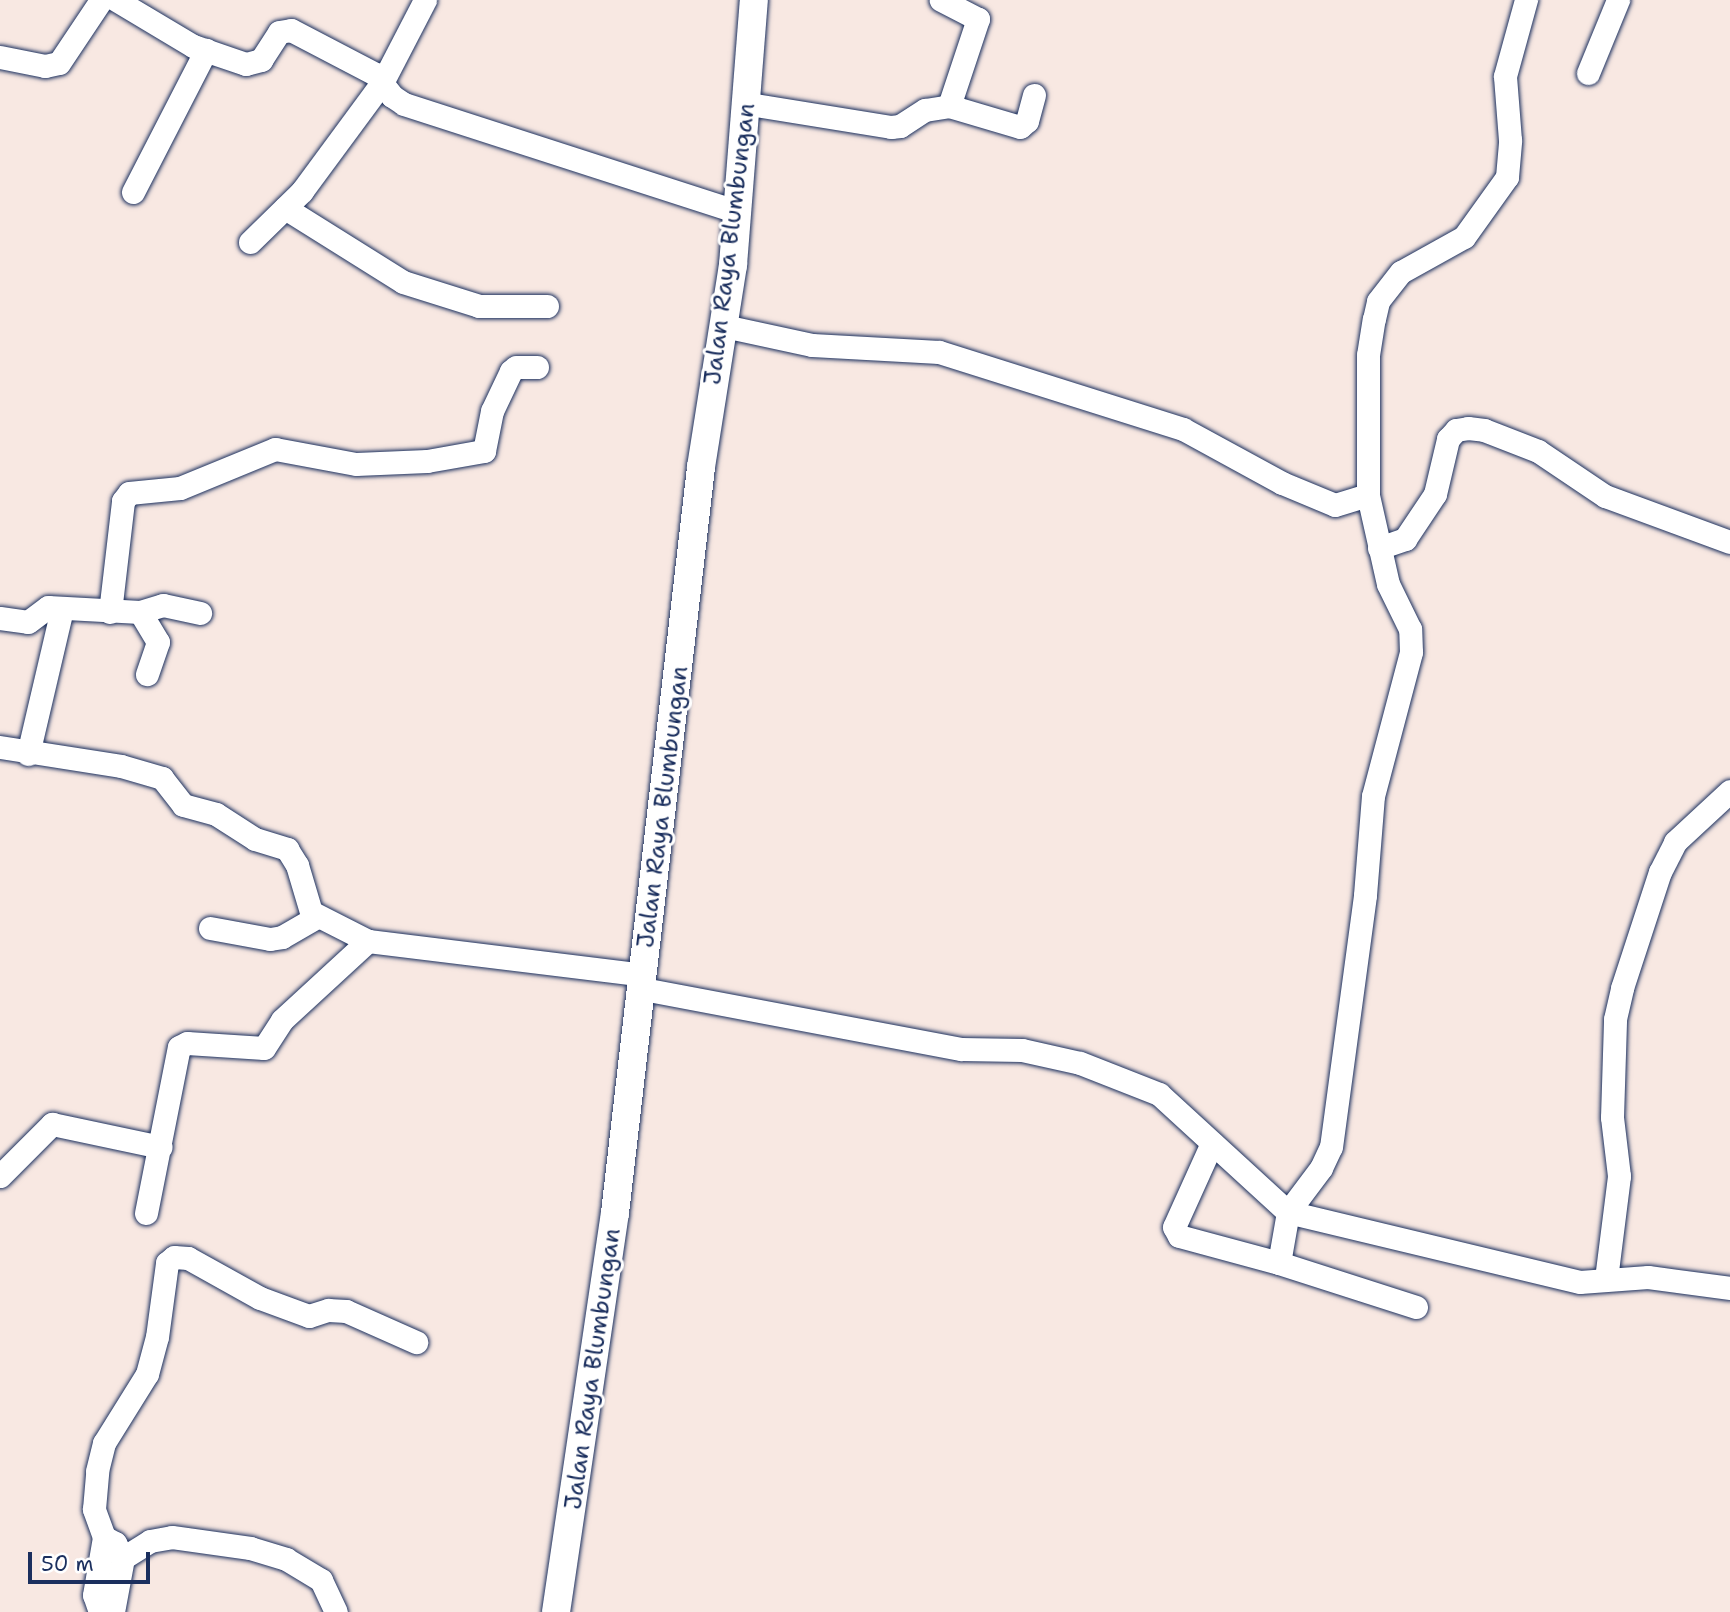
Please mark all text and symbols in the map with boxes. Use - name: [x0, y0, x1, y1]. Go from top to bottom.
- street label: Jalan Raya Blumbungan: [698, 101, 762, 387]
- street label: Jalan Raya Blumbungan: [631, 664, 695, 950]
- street label: Jalan Raya Blumbungan: [559, 1226, 627, 1512]
- scale bar: [32, 1538, 154, 1582]
- text: 50 m: [41, 1550, 94, 1578]

